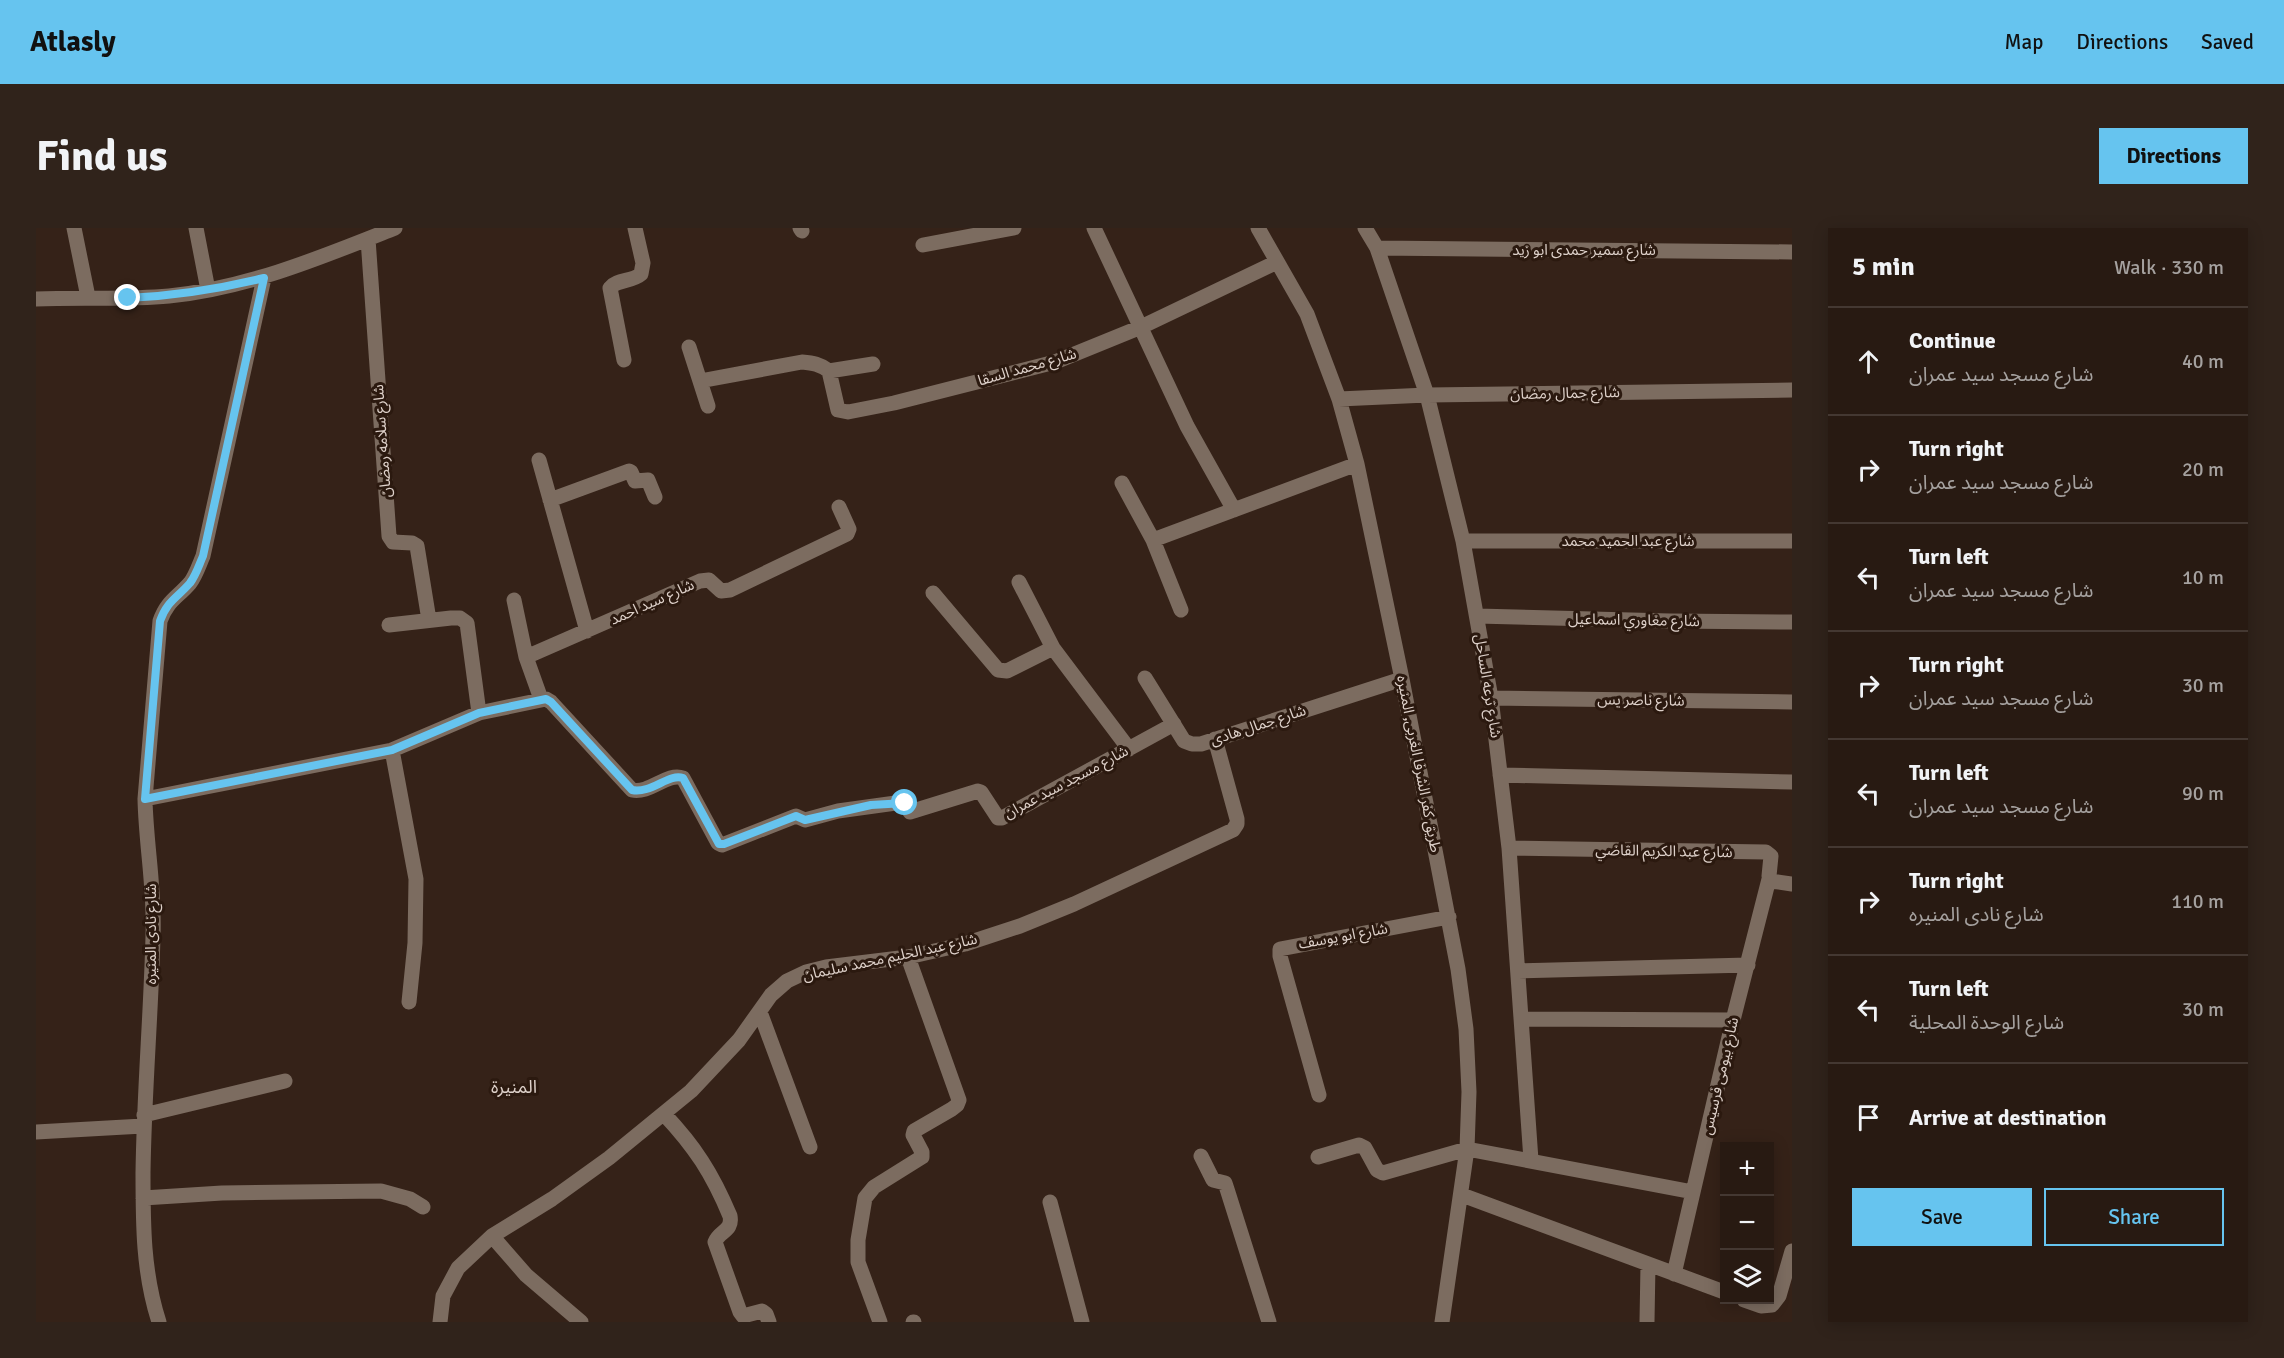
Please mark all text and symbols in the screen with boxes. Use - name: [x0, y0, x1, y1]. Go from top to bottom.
- text: Atlasly: [30, 25, 116, 59]
- text: Map: [2005, 29, 2043, 55]
- text: Directions: [2076, 29, 2168, 55]
- text: Saved: [2201, 29, 2254, 55]
- button: Directions: [2099, 128, 2248, 184]
- text: Find us: [36, 131, 167, 182]
- street label: شارع سمير حمدى ابو زيد: [1512, 241, 1656, 262]
- text: 5 min: [1852, 251, 1915, 283]
- text: Walk · 330 m: [2114, 255, 2224, 280]
- route end: [114, 284, 140, 310]
- text: Continue: [1909, 327, 1996, 354]
- street label: شارع محمد السقا: [976, 344, 1080, 393]
- icon: ahead: [1852, 345, 1885, 378]
- text: 40 m: [2182, 349, 2224, 374]
- text: شارع مسجد سيد عمران: [1909, 362, 2093, 387]
- street label: شارع سلامه رمضان: [369, 383, 398, 498]
- street label: شارع جمال رمضان: [1510, 383, 1620, 406]
- text: Turn right: [1909, 435, 2004, 462]
- icon: right: [1852, 453, 1885, 486]
- text: 20 m: [2182, 457, 2224, 482]
- text: شارع مسجد سيد عمران: [1909, 470, 2093, 495]
- street label: شارع عبد الحميد محمد: [1561, 532, 1695, 553]
- text: Turn left: [1909, 543, 1989, 570]
- icon: left: [1852, 561, 1885, 594]
- text: 10 m: [2182, 565, 2224, 590]
- street label: شارع سيد احمد: [607, 575, 698, 631]
- text: شارع مسجد سيد عمران: [1909, 578, 2093, 603]
- street label: شارع مغاوري اسماعيل: [1568, 610, 1700, 633]
- street label: شارع ترعه الساحل: [1468, 633, 1505, 740]
- text: Turn right: [1909, 651, 2004, 678]
- icon: right: [1852, 669, 1885, 702]
- text: 30 m: [2182, 673, 2224, 698]
- street label: طريق كفر الشرفا الغربى, المنيره: [1392, 674, 1445, 854]
- text: شارع مسجد سيد عمران: [1909, 686, 2093, 711]
- street label: شارع ناصر يس: [1597, 690, 1685, 713]
- street label: شارع جمال هادى: [1208, 701, 1309, 752]
- street label: شارع مسجد سيد عمران: [1001, 741, 1133, 825]
- text: Turn left: [1909, 759, 1989, 786]
- icon: left: [1852, 777, 1885, 810]
- text: 90 m: [2182, 781, 2224, 806]
- route start: [891, 789, 917, 815]
- text: شارع مسجد سيد عمران: [1909, 794, 2093, 819]
- street label: شارع عبد الكريم القاضي: [1595, 841, 1733, 864]
- text: Turn right: [1909, 867, 2004, 894]
- street label: شارع نادى المنيره: [142, 883, 163, 985]
- icon: right: [1852, 885, 1885, 918]
- text: 110 m: [2171, 889, 2224, 914]
- text: شارع نادى المنيره: [1909, 902, 2044, 927]
- street label: شارع ابو يوسف: [1297, 919, 1390, 956]
- street label: شارع عبد الحليم محمد سليمان: [801, 930, 980, 987]
- text: Turn left: [1909, 975, 1989, 1002]
- icon: left: [1852, 993, 1885, 1026]
- text: 30 m: [2182, 997, 2224, 1022]
- text: شارع الوحدة المحلية: [1909, 1010, 2064, 1035]
- street label: شارع بيومى فرسيس: [1698, 1015, 1745, 1137]
- district label: المنيرة: [491, 1076, 537, 1098]
- icon: arrive: [1852, 1101, 1885, 1134]
- text: Arrive at destination: [1909, 1104, 2106, 1131]
- map controls: [1720, 1142, 1774, 1304]
- button: +: [1720, 1142, 1774, 1196]
- button: Save: [1852, 1188, 2032, 1246]
- button: Share: [2044, 1188, 2224, 1246]
- button: −: [1720, 1196, 1774, 1250]
- button: layers: [1720, 1250, 1774, 1304]

